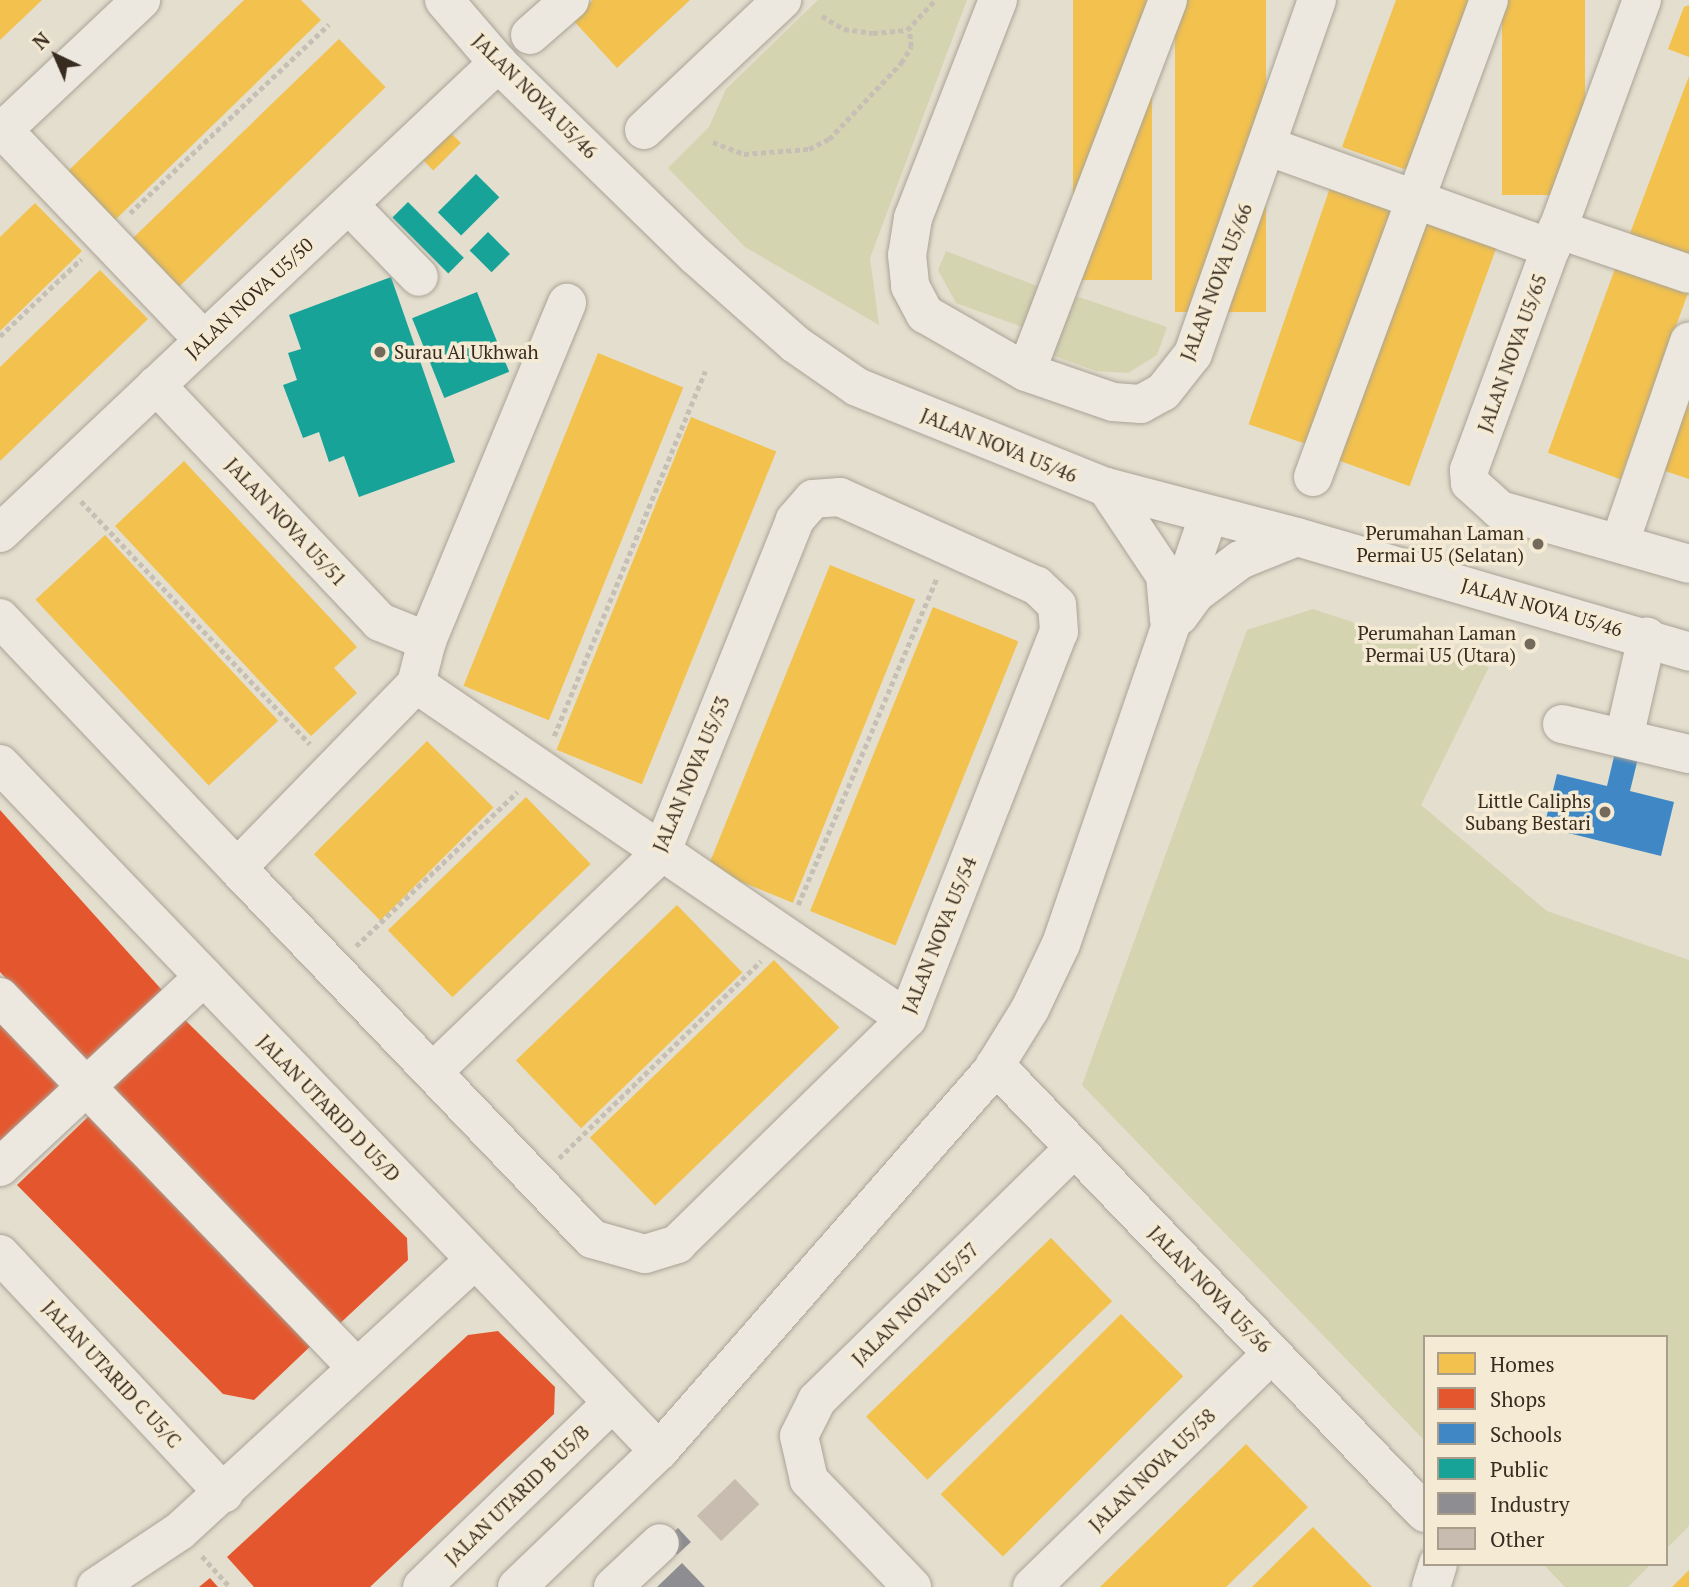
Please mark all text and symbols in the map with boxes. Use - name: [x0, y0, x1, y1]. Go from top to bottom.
- north arrow: [21, 21, 91, 91]
- text: N: [27, 27, 55, 55]
- street label: JALAN NOVA U5/46: [468, 29, 602, 163]
- street label: JALAN NOVA U5/66: [1175, 200, 1257, 364]
- street label: JALAN NOVA U5/50: [180, 233, 318, 363]
- street label: JALAN NOVA U5/65: [1473, 271, 1551, 435]
- place label: Surau Al Ukhwah: [394, 341, 539, 363]
- marker: Surau Al Ukhwah: [372, 344, 388, 360]
- street label: JALAN NOVA U5/46: [917, 403, 1081, 487]
- street label: JALAN NOVA U5/51: [221, 453, 351, 591]
- place label: Perumahan Laman Permai U5 (Selatan): [1357, 522, 1524, 566]
- marker: Perumahan Laman Permai U5 (Selatan): [1530, 536, 1546, 552]
- street label: JALAN NOVA U5/46: [1459, 573, 1625, 641]
- place label: Perumahan Laman Permai U5 (Utara): [1358, 622, 1516, 666]
- marker: Perumahan Laman Permai U5 (Utara): [1522, 636, 1538, 652]
- street label: JALAN NOVA U5/53: [648, 693, 734, 855]
- place label: Little Caliphs Subang Bestari: [1465, 790, 1591, 834]
- marker: Little Caliphs Subang Bestari: [1597, 804, 1613, 820]
- street label: JALAN NOVA U5/54: [897, 853, 981, 1017]
- street label: JALAN UTARID D U5/D: [253, 1030, 405, 1186]
- street label: JALAN NOVA U5/56: [1144, 1221, 1276, 1357]
- street label: JALAN NOVA U5/57: [847, 1238, 983, 1370]
- street label: JALAN UTARID C U5/C: [38, 1296, 186, 1452]
- legend: [1423, 1335, 1668, 1566]
- text: Homes: [1490, 1350, 1555, 1378]
- text: Shops: [1490, 1385, 1546, 1413]
- street label: JALAN NOVA U5/58: [1084, 1404, 1220, 1536]
- street label: JALAN UTARID B U5/B: [440, 1420, 594, 1570]
- text: Schools: [1490, 1420, 1562, 1448]
- text: Public: [1490, 1455, 1548, 1483]
- text: Industry: [1490, 1490, 1570, 1518]
- text: Other: [1490, 1525, 1544, 1553]

